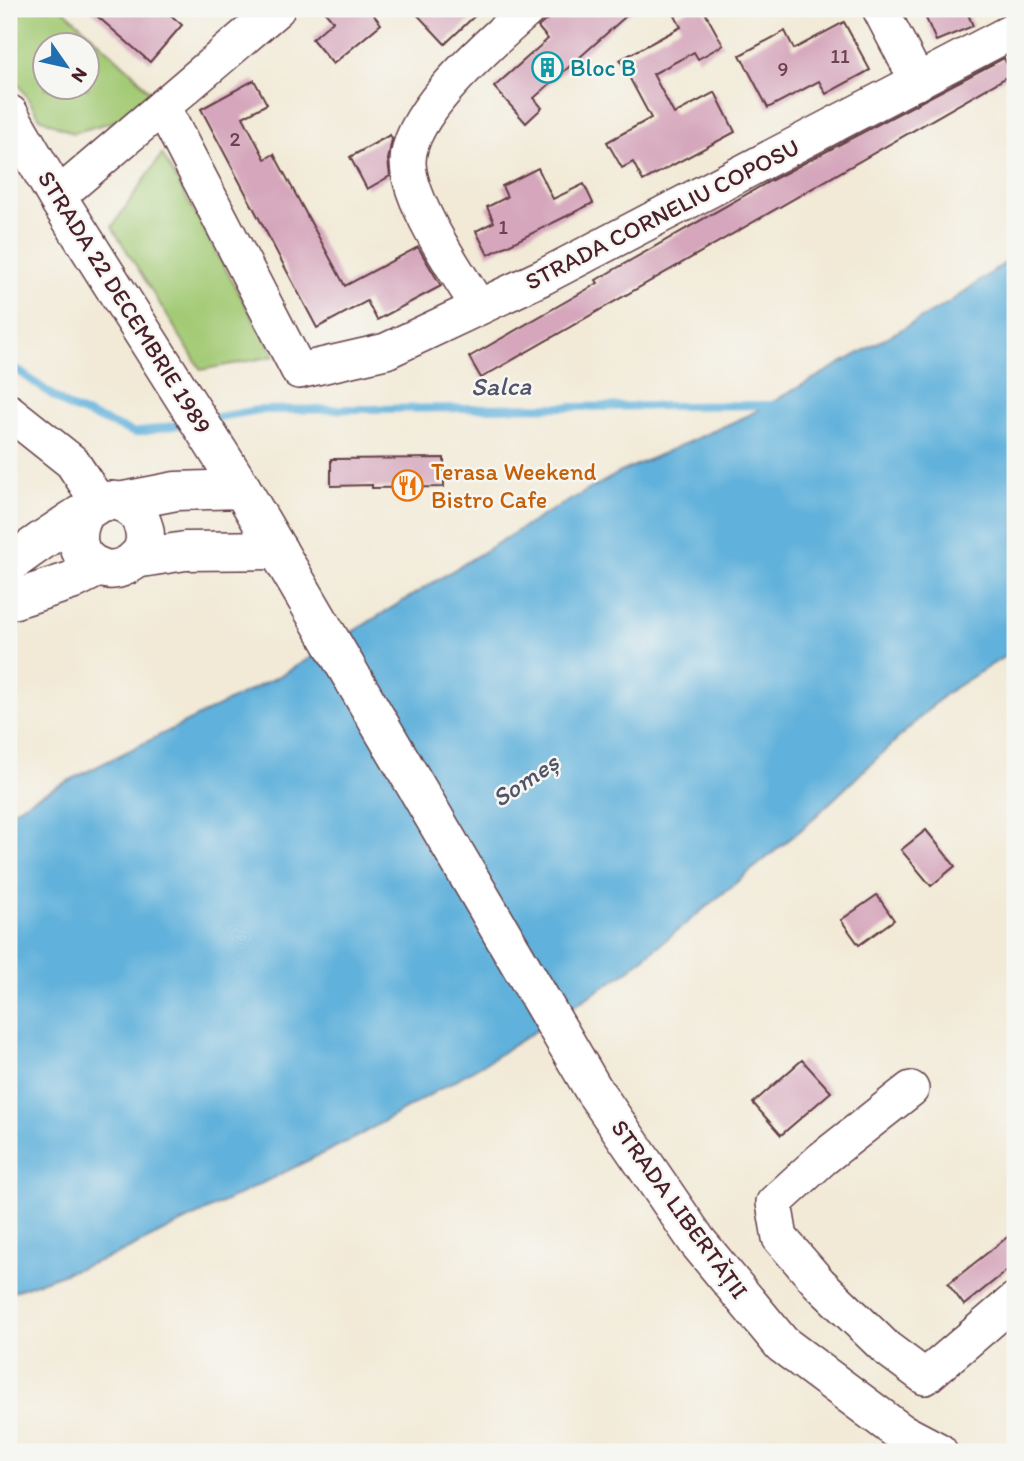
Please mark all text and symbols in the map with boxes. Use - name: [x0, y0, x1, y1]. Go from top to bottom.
- north arrow: [32, 32, 102, 102]
- house number: 11: [830, 43, 850, 68]
- building icon: Bloc B: [530, 50, 564, 84]
- place label: Bloc B: [570, 53, 636, 82]
- house number: 9: [778, 56, 788, 81]
- text: N: [67, 63, 93, 87]
- house number: 2: [229, 126, 241, 151]
- street label: STRADA CORNELIU COPOSU: [520, 132, 804, 296]
- street label: STRADA 22 DECEMBRIE 1989: [32, 165, 218, 439]
- house number: 1: [498, 214, 508, 239]
- water label: Salca: [471, 369, 533, 403]
- place label: Terasa Weekend Bistro Cafe: [431, 457, 596, 514]
- restaurant icon: Terasa Weekend Bistro Cafe: [391, 468, 425, 502]
- water label: Someș: [485, 745, 566, 814]
- street label: STRADA LIBERTĂȚII: [605, 1114, 755, 1304]

